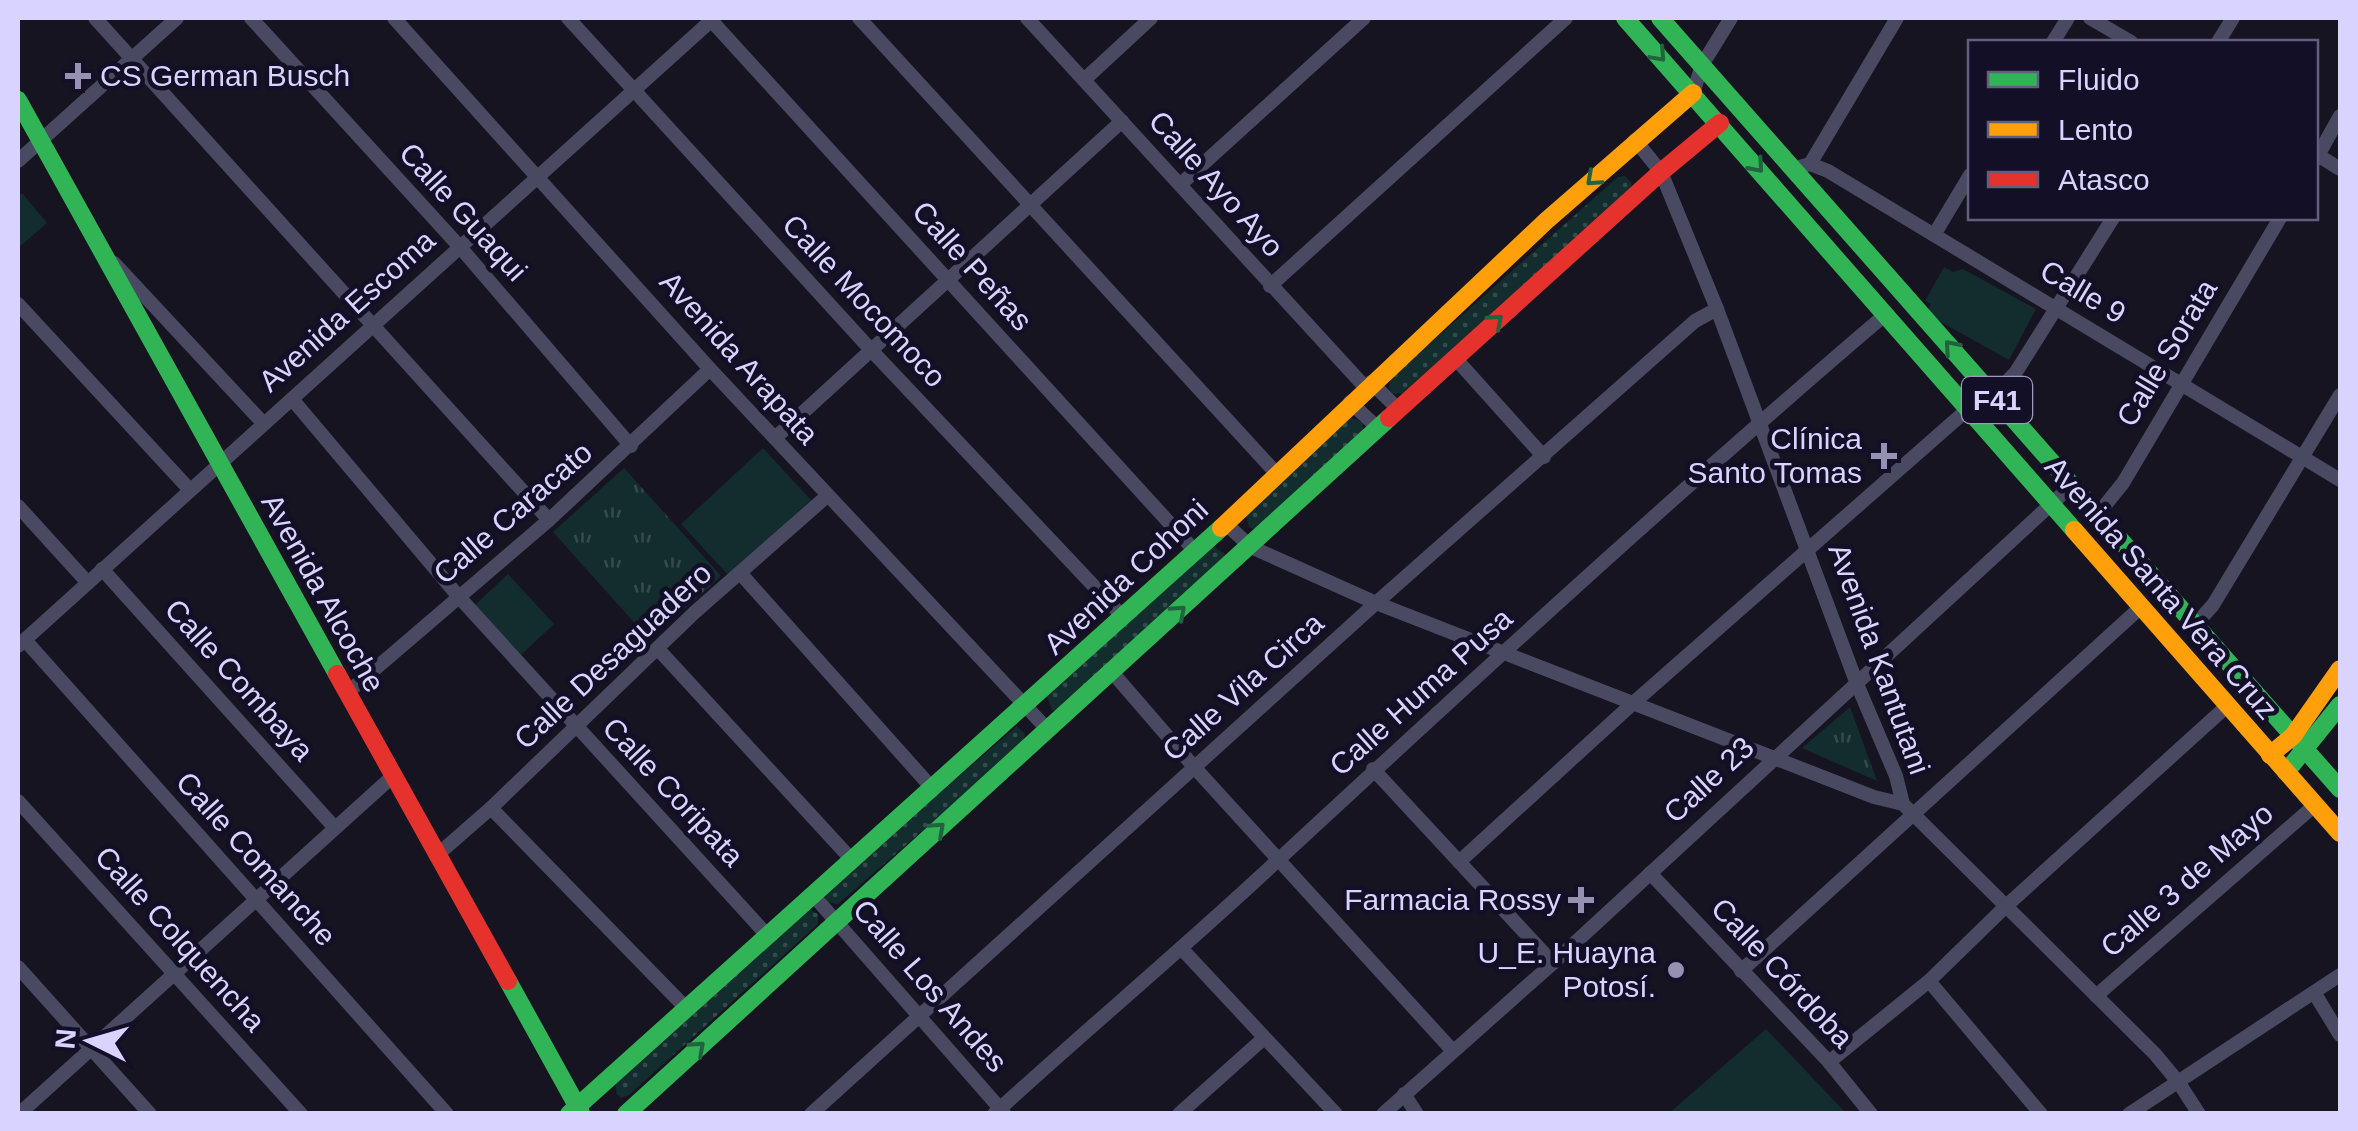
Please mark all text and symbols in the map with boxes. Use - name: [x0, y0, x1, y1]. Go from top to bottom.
- legend: [1968, 40, 2318, 220]
- one-way arrow: [1647, 43, 1665, 62]
- place label: CS German Busch: [100, 59, 350, 92]
- marker: CS German Busch: [65, 63, 91, 89]
- text: Fluido: [2058, 63, 2140, 96]
- street label: Calle Ayo Ayo: [1143, 104, 1290, 263]
- text: Lento: [2058, 113, 2133, 146]
- street label: Calle Guaqui: [393, 136, 534, 287]
- one-way arrow: [1745, 154, 1763, 173]
- text: Atasco: [2058, 163, 2150, 196]
- one-way arrow: [1586, 167, 1605, 185]
- street label: Calle Peñas: [906, 195, 1039, 337]
- street label: Calle Mocomoco: [776, 208, 953, 394]
- street label: Avenida Escoma: [252, 223, 441, 398]
- street label: Calle 9: [2035, 253, 2132, 330]
- street label: Avenida Arapata: [654, 265, 825, 451]
- street label: Calle Sorata: [2110, 273, 2223, 432]
- one-way arrow: [1484, 314, 1503, 332]
- one-way arrow: [1944, 340, 1962, 359]
- road number: F41: [1962, 377, 2032, 423]
- place label: Clínica Santo Tomas: [1687, 422, 1862, 489]
- street label: Calle Caracato: [427, 435, 598, 590]
- marker: Clínica Santo Tomas: [1871, 443, 1897, 469]
- street label: Avenida Santa Vera Cruz: [2039, 450, 2284, 725]
- street label: Avenida Alcoche: [255, 488, 392, 698]
- street label: Avenida Cohoni: [1037, 493, 1214, 661]
- street label: Avenida Kantutani: [1822, 539, 1937, 779]
- street label: Calle Desaguadero: [507, 556, 718, 755]
- street label: Calle Combaya: [158, 592, 320, 767]
- street label: Calle Huma Pusa: [1323, 601, 1519, 782]
- one-way arrow: [1167, 605, 1186, 623]
- street label: Calle Vila Circa: [1156, 606, 1330, 767]
- street label: Calle Coripata: [596, 711, 750, 873]
- street label: Calle 23: [1657, 730, 1760, 829]
- street label: Calle Comanche: [170, 765, 343, 952]
- street label: Calle 3 de Mayo: [2094, 796, 2279, 963]
- one-way arrow: [926, 823, 945, 841]
- street label: Calle Colquencha: [89, 840, 272, 1038]
- place label: Farmacia Rossy: [1344, 883, 1561, 916]
- marker: Farmacia Rossy: [1570, 889, 1592, 911]
- street label: Calle Córdoba: [1705, 891, 1860, 1054]
- street label: Calle Los Andes: [847, 893, 1014, 1078]
- place label: U_E. Huayna Potosí.: [1478, 936, 1656, 1003]
- marker: U_E. Huayna Potosí.: [1665, 959, 1687, 981]
- north arrow: [40, 991, 140, 1091]
- text: N: [49, 1027, 82, 1050]
- one-way arrow: [686, 1042, 705, 1060]

